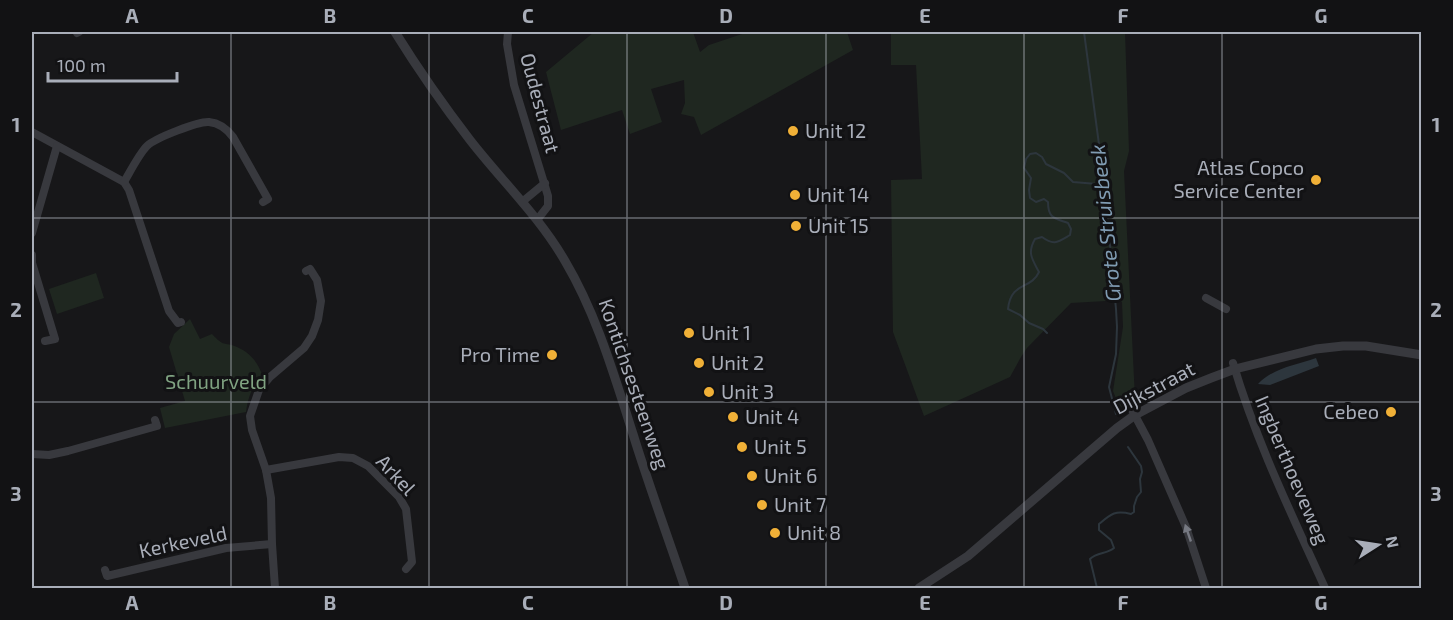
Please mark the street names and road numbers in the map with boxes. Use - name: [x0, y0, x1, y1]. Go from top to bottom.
- street label: Oudestraat: [516, 50, 566, 156]
- street label: Kontichsesteenweg: [595, 295, 675, 472]
- street label: Dijkstraat: [1109, 356, 1199, 419]
- street label: Ingberthoeveweg: [1251, 392, 1335, 547]
- street label: Arkel: [372, 449, 422, 500]
- street label: Kerkeveld: [137, 520, 229, 562]

